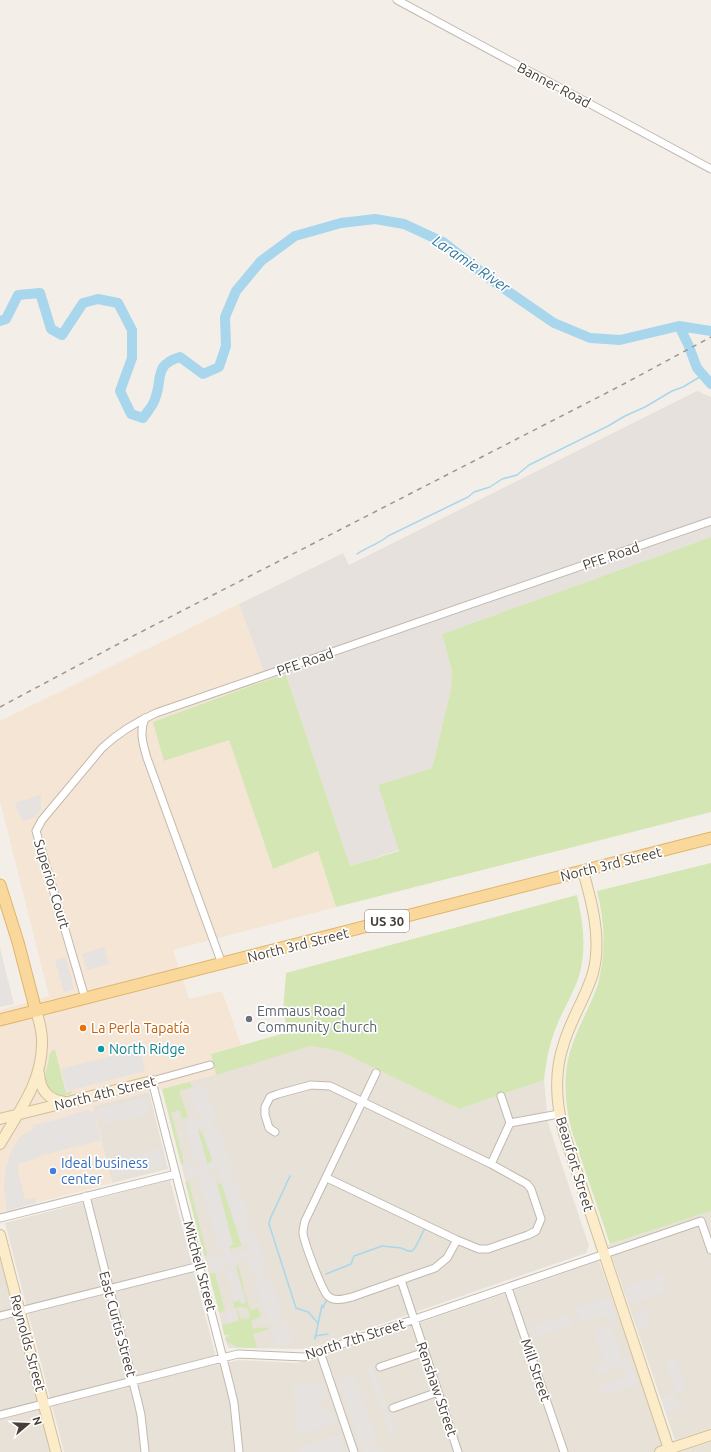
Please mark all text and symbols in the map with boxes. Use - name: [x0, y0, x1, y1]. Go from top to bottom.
- street label: Banner Road: [515, 59, 593, 111]
- water label: Laramie River: [430, 232, 514, 296]
- street label: PFE Road: [580, 539, 642, 573]
- street label: PFE Road: [274, 645, 336, 679]
- street label: Superior Court: [31, 838, 73, 931]
- street label: North 3rd Street: [559, 844, 664, 884]
- road number: US 30: [365, 910, 409, 932]
- street label: North 3rd Street: [246, 925, 351, 965]
- place label: Emmaus Road Community Church: [257, 1003, 377, 1035]
- marker: Emmaus Road Community Church: [244, 1014, 254, 1024]
- place label: La Perla Tapatía: [91, 1020, 190, 1036]
- marker: La Perla Tapatía: [78, 1023, 88, 1033]
- place label: North Ridge: [109, 1041, 185, 1057]
- marker: North Ridge: [96, 1044, 106, 1054]
- street label: North 4th Street: [53, 1073, 158, 1113]
- street label: Beaufort Street: [553, 1115, 597, 1214]
- place label: Ideal business center: [61, 1155, 148, 1187]
- marker: Ideal business center: [48, 1166, 58, 1176]
- street label: Mitchell Street: [180, 1219, 220, 1313]
- street label: East Curtis Street: [96, 1269, 140, 1379]
- street label: Reynolds Street: [7, 1293, 49, 1394]
- street label: North 7th Street: [303, 1315, 407, 1363]
- street label: Mill Street: [518, 1337, 554, 1404]
- street label: Renshaw Street: [413, 1340, 461, 1439]
- north arrow: [8, 1404, 48, 1444]
- text: N: [30, 1415, 44, 1427]

